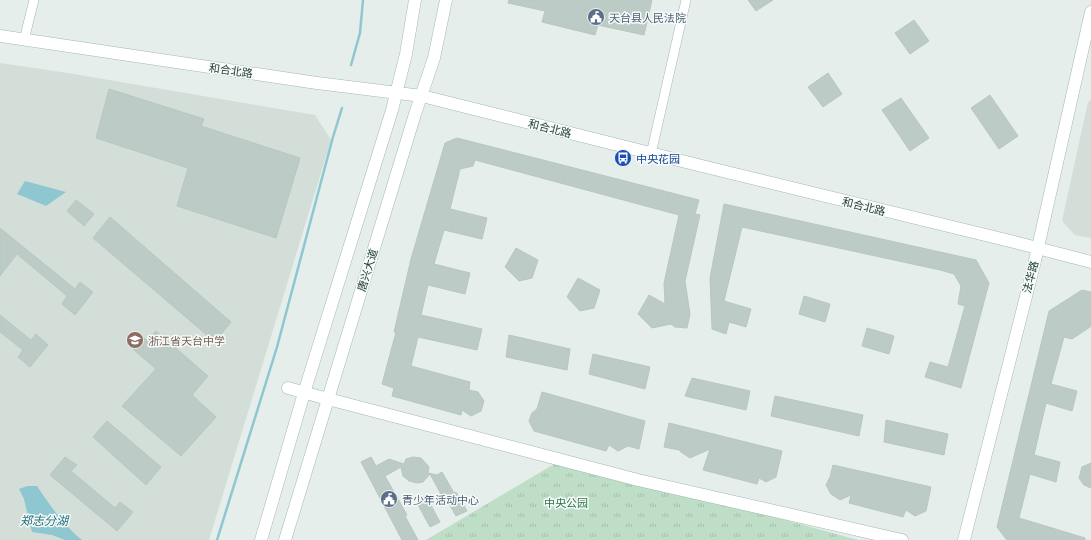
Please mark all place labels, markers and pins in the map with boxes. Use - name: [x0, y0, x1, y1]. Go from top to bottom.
- public building icon: 天台县人民法院: [586, 7, 606, 27]
- place label: 天台县人民法院: [609, 10, 686, 25]
- bus stop icon: 中央花园: [613, 148, 633, 168]
- place label: 中央花园: [636, 151, 680, 166]
- school or university icon: 浙江省天台中学: [125, 330, 145, 350]
- place label: 浙江省天台中学: [148, 333, 225, 348]
- public building icon: 青少年活动中心: [379, 489, 399, 509]
- place label: 青少年活动中心: [402, 492, 479, 507]

